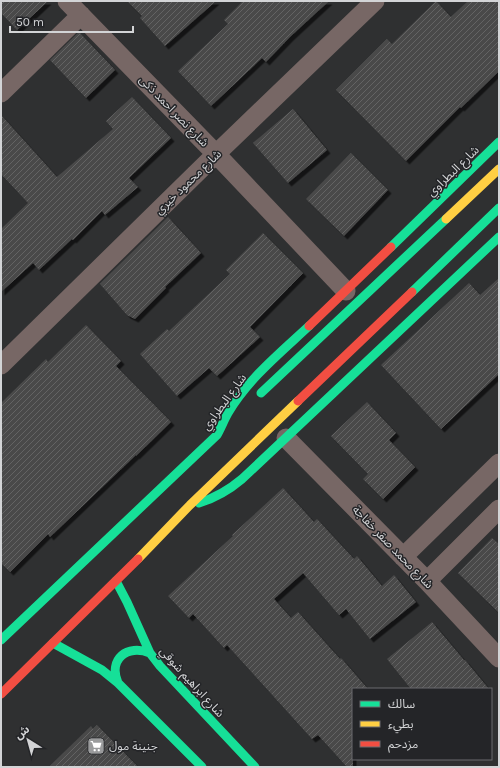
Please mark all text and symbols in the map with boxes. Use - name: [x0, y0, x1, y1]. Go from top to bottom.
- scale bar: [10, 8, 133, 34]
- text: 50 m: [16, 15, 44, 29]
- street label: شارع نصر احمد ذكى: [135, 72, 212, 151]
- street label: شارع البطراوي: [424, 143, 484, 201]
- street label: شارع محمود خيري: [152, 147, 226, 219]
- street label: شارع البطراوي: [199, 371, 252, 435]
- street label: شارع محمد صقر خفاجة: [348, 503, 436, 593]
- street label: شارع ابراهيم شوقي: [155, 644, 227, 722]
- legend: [352, 688, 492, 760]
- text: سالك: [388, 697, 415, 711]
- text: بطيء: [388, 717, 414, 734]
- north arrow: [8, 720, 48, 760]
- text: ش: [12, 723, 32, 742]
- supermarket icon: جنينة مول: [86, 736, 106, 756]
- text: مزدحم: [388, 737, 418, 753]
- place label: جنينة مول: [109, 739, 158, 753]

